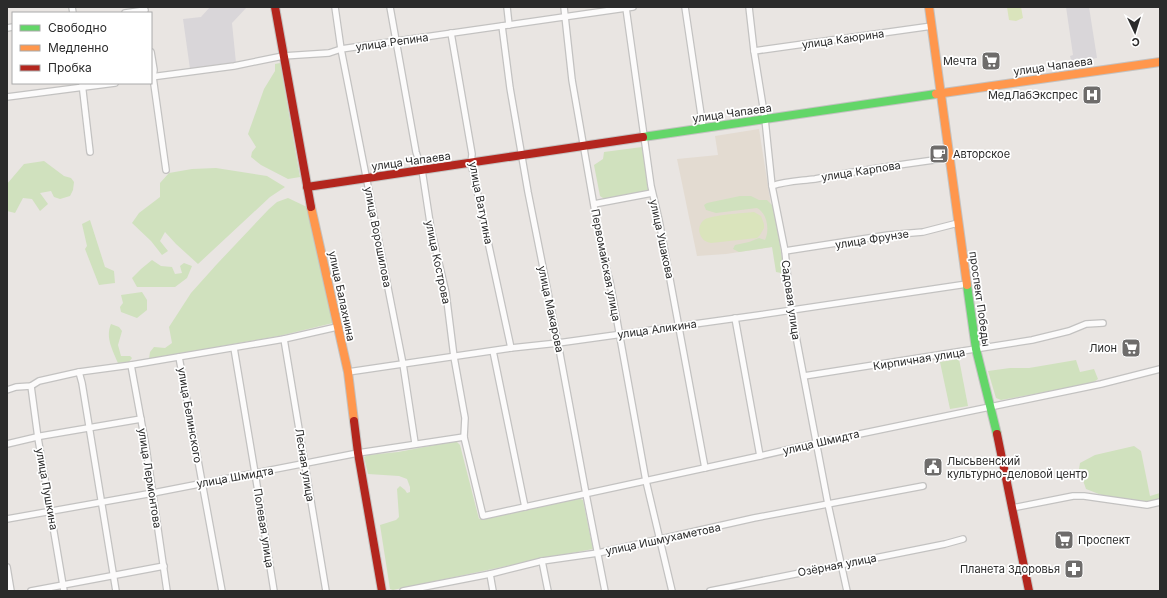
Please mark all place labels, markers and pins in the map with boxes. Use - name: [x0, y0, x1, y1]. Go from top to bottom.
- supermarket icon: Мечта: [980, 50, 1002, 72]
- place label: Мечта: [943, 54, 977, 68]
- hospital icon: МедЛабЭкспрес: [1081, 84, 1103, 106]
- place label: МедЛабЭкспрес: [988, 88, 1078, 102]
- cafe icon: Авторское: [928, 143, 950, 165]
- place label: Авторское: [953, 147, 1010, 161]
- supermarket icon: Лион: [1120, 337, 1142, 359]
- place label: Лион: [1089, 341, 1117, 355]
- place label: Лысьвенский культурно-деловой центр: [947, 454, 1088, 481]
- public building icon: Лысьвенский культурно-деловой центр: [922, 456, 944, 478]
- supermarket icon: Проспект: [1053, 529, 1075, 551]
- place label: Проспект: [1078, 533, 1131, 547]
- pharmacy icon: Планета Здоровья: [1063, 558, 1085, 580]
- place label: Планета Здоровья: [960, 562, 1060, 576]

